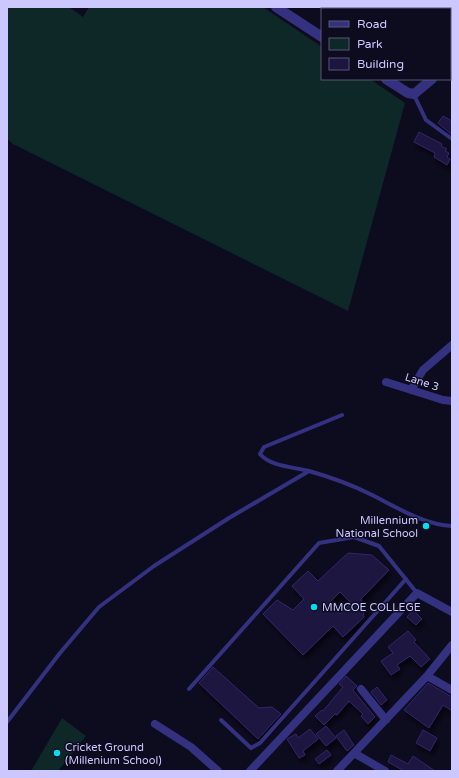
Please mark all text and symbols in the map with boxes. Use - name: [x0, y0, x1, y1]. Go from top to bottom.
- legend: [321, 8, 451, 80]
- text: Road: [357, 17, 387, 31]
- text: Park: [357, 37, 383, 51]
- text: Building: [357, 57, 404, 71]
- street label: Lane 3: [403, 370, 441, 394]
- place label: Millennium National School: [336, 514, 418, 540]
- marker: Millennium National School: [421, 521, 431, 531]
- place label: MMCOE COLLEGE: [322, 601, 421, 614]
- marker: MMCOE COLLEGE: [309, 602, 319, 612]
- place label: Cricket Ground (Millenium School): [65, 741, 162, 767]
- marker: Cricket Ground (Millenium School): [52, 748, 62, 758]

